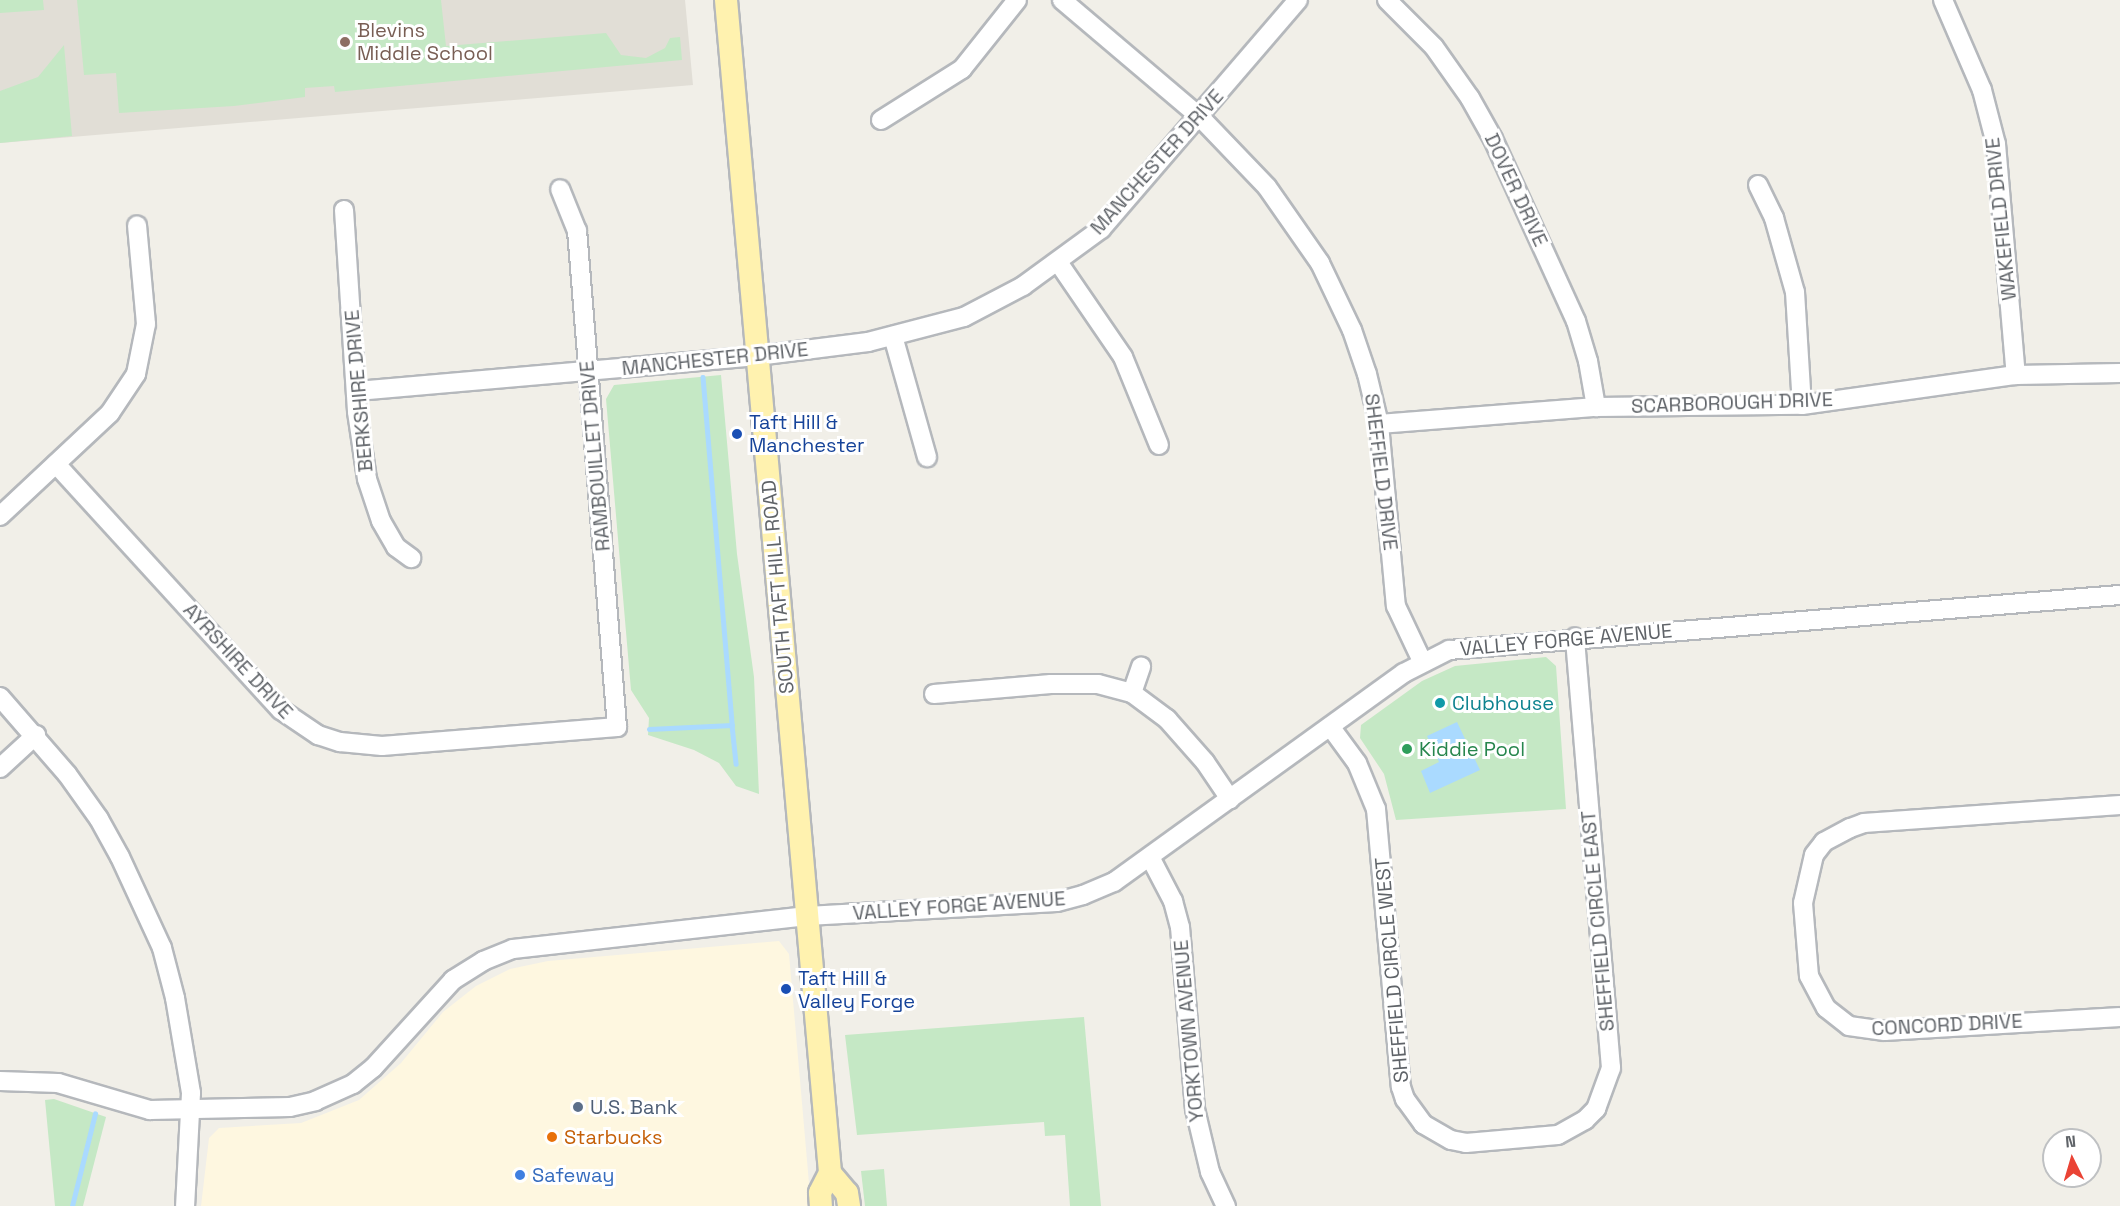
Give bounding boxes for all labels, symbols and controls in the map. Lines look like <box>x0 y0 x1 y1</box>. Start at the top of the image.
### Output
place label: Blevins Middle School <box>357 19 493 66</box>
marker: Blevins Middle School <box>338 35 352 49</box>
street label: MANCHESTER DRIVE <box>1085 84 1229 240</box>
street label: DOVER DRIVE <box>1479 130 1553 250</box>
street label: WAKEFIELD DRIVE <box>1981 136 2021 302</box>
street label: BERKSHIRE DRIVE <box>340 309 378 473</box>
street label: MANCHESTER DRIVE <box>621 337 809 381</box>
street label: RAMBOUILLET DRIVE <box>575 359 615 553</box>
street label: SCARBOROUGH DRIVE <box>1631 387 1833 419</box>
street label: SHEFFIELD DRIVE <box>1359 392 1403 552</box>
place label: Taft Hill & Manchester <box>749 410 865 457</box>
marker: Taft Hill & Manchester <box>730 427 744 441</box>
street label: SOUTH TAFT HILL ROAD <box>757 478 799 696</box>
street label: AYRSHIRE DRIVE <box>178 598 298 724</box>
street label: VALLEY FORGE AVENUE <box>1459 619 1673 661</box>
place label: Clubhouse <box>1452 691 1554 715</box>
marker: Clubhouse <box>1433 696 1447 710</box>
place label: Kiddie Pool <box>1419 737 1525 761</box>
marker: Kiddie Pool <box>1400 742 1414 756</box>
street label: SHEFFIELD CIRCLE EAST <box>1576 810 1620 1032</box>
street label: SHEFFIELD CIRCLE WEST <box>1370 856 1414 1084</box>
street label: VALLEY FORGE AVENUE <box>852 887 1066 925</box>
street label: YORKTOWN AVENUE <box>1169 939 1209 1123</box>
place label: Taft Hill & Valley Forge <box>798 966 915 1013</box>
marker: Taft Hill & Valley Forge <box>779 982 793 996</box>
street label: CONCORD DRIVE <box>1871 1009 2023 1041</box>
place label: U.S. Bank <box>590 1095 678 1119</box>
marker: U.S. Bank <box>571 1100 585 1114</box>
place label: Starbucks <box>564 1125 663 1149</box>
north arrow <box>2042 1128 2102 1188</box>
marker: Starbucks <box>545 1130 559 1144</box>
text: N <box>2064 1131 2077 1152</box>
place label: Safeway <box>532 1163 614 1187</box>
marker: Safeway <box>513 1168 527 1182</box>

